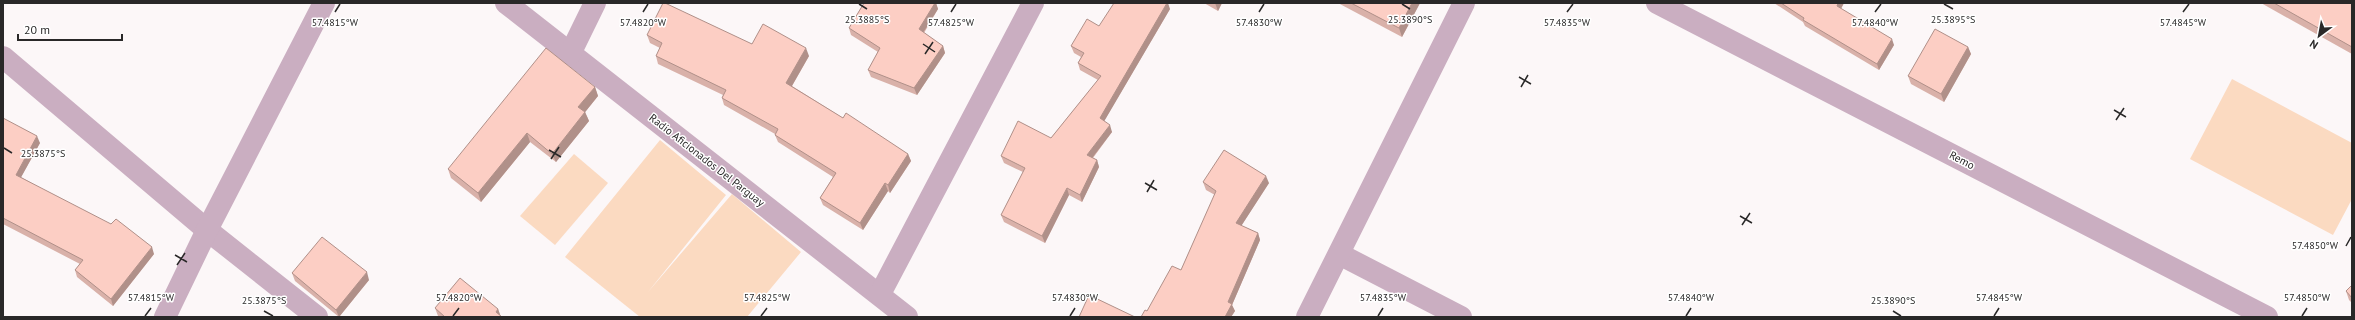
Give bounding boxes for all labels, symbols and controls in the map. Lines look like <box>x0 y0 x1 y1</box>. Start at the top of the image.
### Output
text: 25.3885°S <box>845 13 889 26</box>
text: 25.3890°S <box>1388 13 1432 26</box>
text: 25.3895°S <box>1931 13 1975 26</box>
scale bar <box>18 16 122 42</box>
text: 57.4815°W <box>312 16 359 29</box>
text: 57.4820°W <box>620 16 667 29</box>
text: 57.4825°W <box>928 16 975 29</box>
text: 57.4830°W <box>1236 16 1283 29</box>
text: 57.4835°W <box>1544 16 1591 29</box>
text: 57.4840°W <box>1852 16 1899 29</box>
text: 57.4845°W <box>2160 16 2207 29</box>
north arrow <box>2299 16 2339 56</box>
text: 20 m <box>24 22 50 37</box>
text: N <box>2307 37 2320 52</box>
street label: Radio Aficionados Del Parguay <box>647 111 768 210</box>
text: 25.3875°S <box>21 147 65 160</box>
street label: Remo <box>1947 148 1977 172</box>
text: 57.4850°W <box>2292 239 2339 252</box>
text: 57.4815°W <box>128 291 175 304</box>
text: 57.4820°W <box>436 291 483 304</box>
text: 57.4825°W <box>744 291 791 304</box>
text: 57.4830°W <box>1052 291 1099 304</box>
text: 57.4835°W <box>1360 291 1407 304</box>
text: 57.4840°W <box>1668 291 1715 304</box>
text: 57.4845°W <box>1976 291 2023 304</box>
text: 57.4850°W <box>2284 291 2331 304</box>
text: 25.3875°S <box>242 294 286 307</box>
text: 25.3890°S <box>1871 294 1915 307</box>

